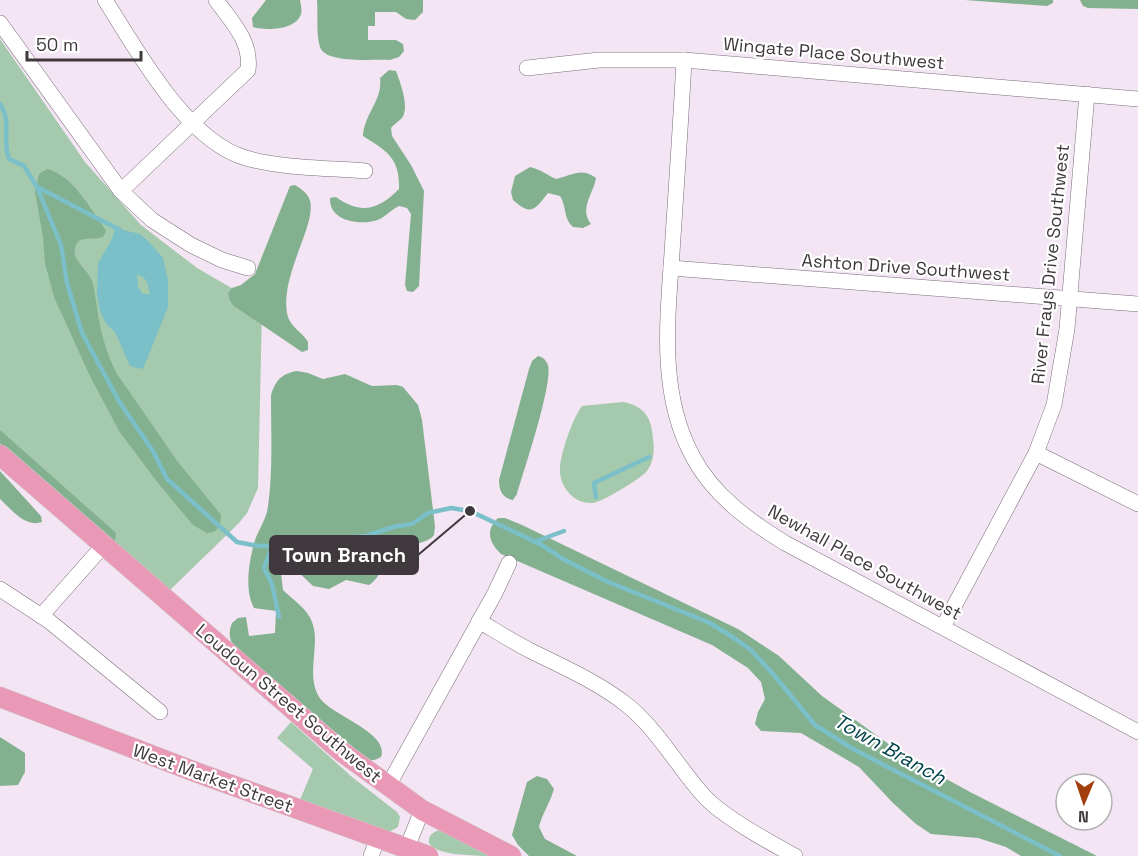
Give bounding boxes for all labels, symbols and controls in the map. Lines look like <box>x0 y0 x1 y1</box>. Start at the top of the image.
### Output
scale bar <box>27 24 141 62</box>
street label: Wingate Place Southwest <box>722 32 946 74</box>
text: 50 m <box>36 33 78 56</box>
street label: River Frays Drive Southwest <box>1026 143 1074 385</box>
street label: Ashton Drive Southwest <box>801 248 1011 286</box>
street label: Newhall Place Southwest <box>764 499 966 625</box>
callout: Town Branch <box>270 536 418 574</box>
text: Town Branch <box>282 542 406 568</box>
street label: Loudoun Street Southwest <box>191 618 387 788</box>
water label: Town Branch <box>830 708 951 791</box>
street label: West Market Street <box>130 738 296 818</box>
north arrow <box>1054 772 1114 832</box>
text: N <box>1078 806 1089 827</box>

